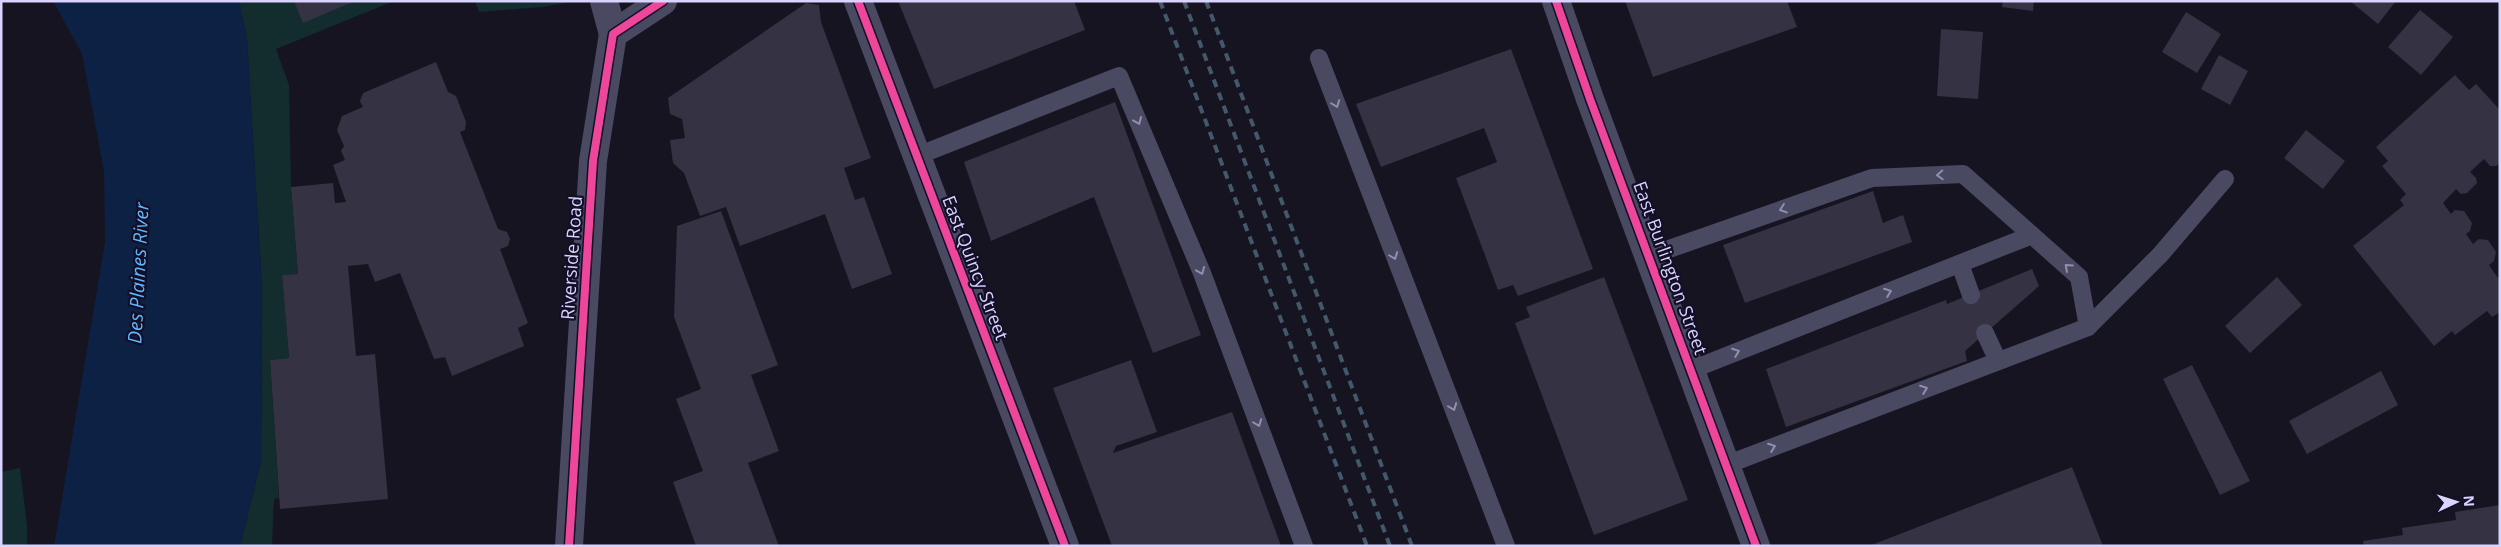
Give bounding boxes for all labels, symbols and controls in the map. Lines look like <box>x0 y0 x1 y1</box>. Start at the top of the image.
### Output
one-way arrow <box>1330 99 1340 108</box>
one-way arrow <box>1131 116 1142 125</box>
one-way arrow <box>1936 170 1944 181</box>
street label: East Burlington Street <box>1628 178 1713 358</box>
street label: East Quincy Street <box>937 192 1015 343</box>
street label: Riverside Road <box>555 195 587 321</box>
water label: Des Plaines River <box>121 200 155 344</box>
one-way arrow <box>1779 203 1788 213</box>
one-way arrow <box>1389 251 1399 259</box>
one-way arrow <box>2064 264 2073 273</box>
one-way arrow <box>1195 266 1206 275</box>
one-way arrow <box>1883 288 1891 298</box>
one-way arrow <box>1731 348 1740 358</box>
one-way arrow <box>1919 385 1928 396</box>
one-way arrow <box>1447 402 1457 411</box>
one-way arrow <box>1252 418 1262 427</box>
one-way arrow <box>1767 443 1776 453</box>
north arrow <box>2431 477 2481 527</box>
text: N <box>2460 495 2479 507</box>

